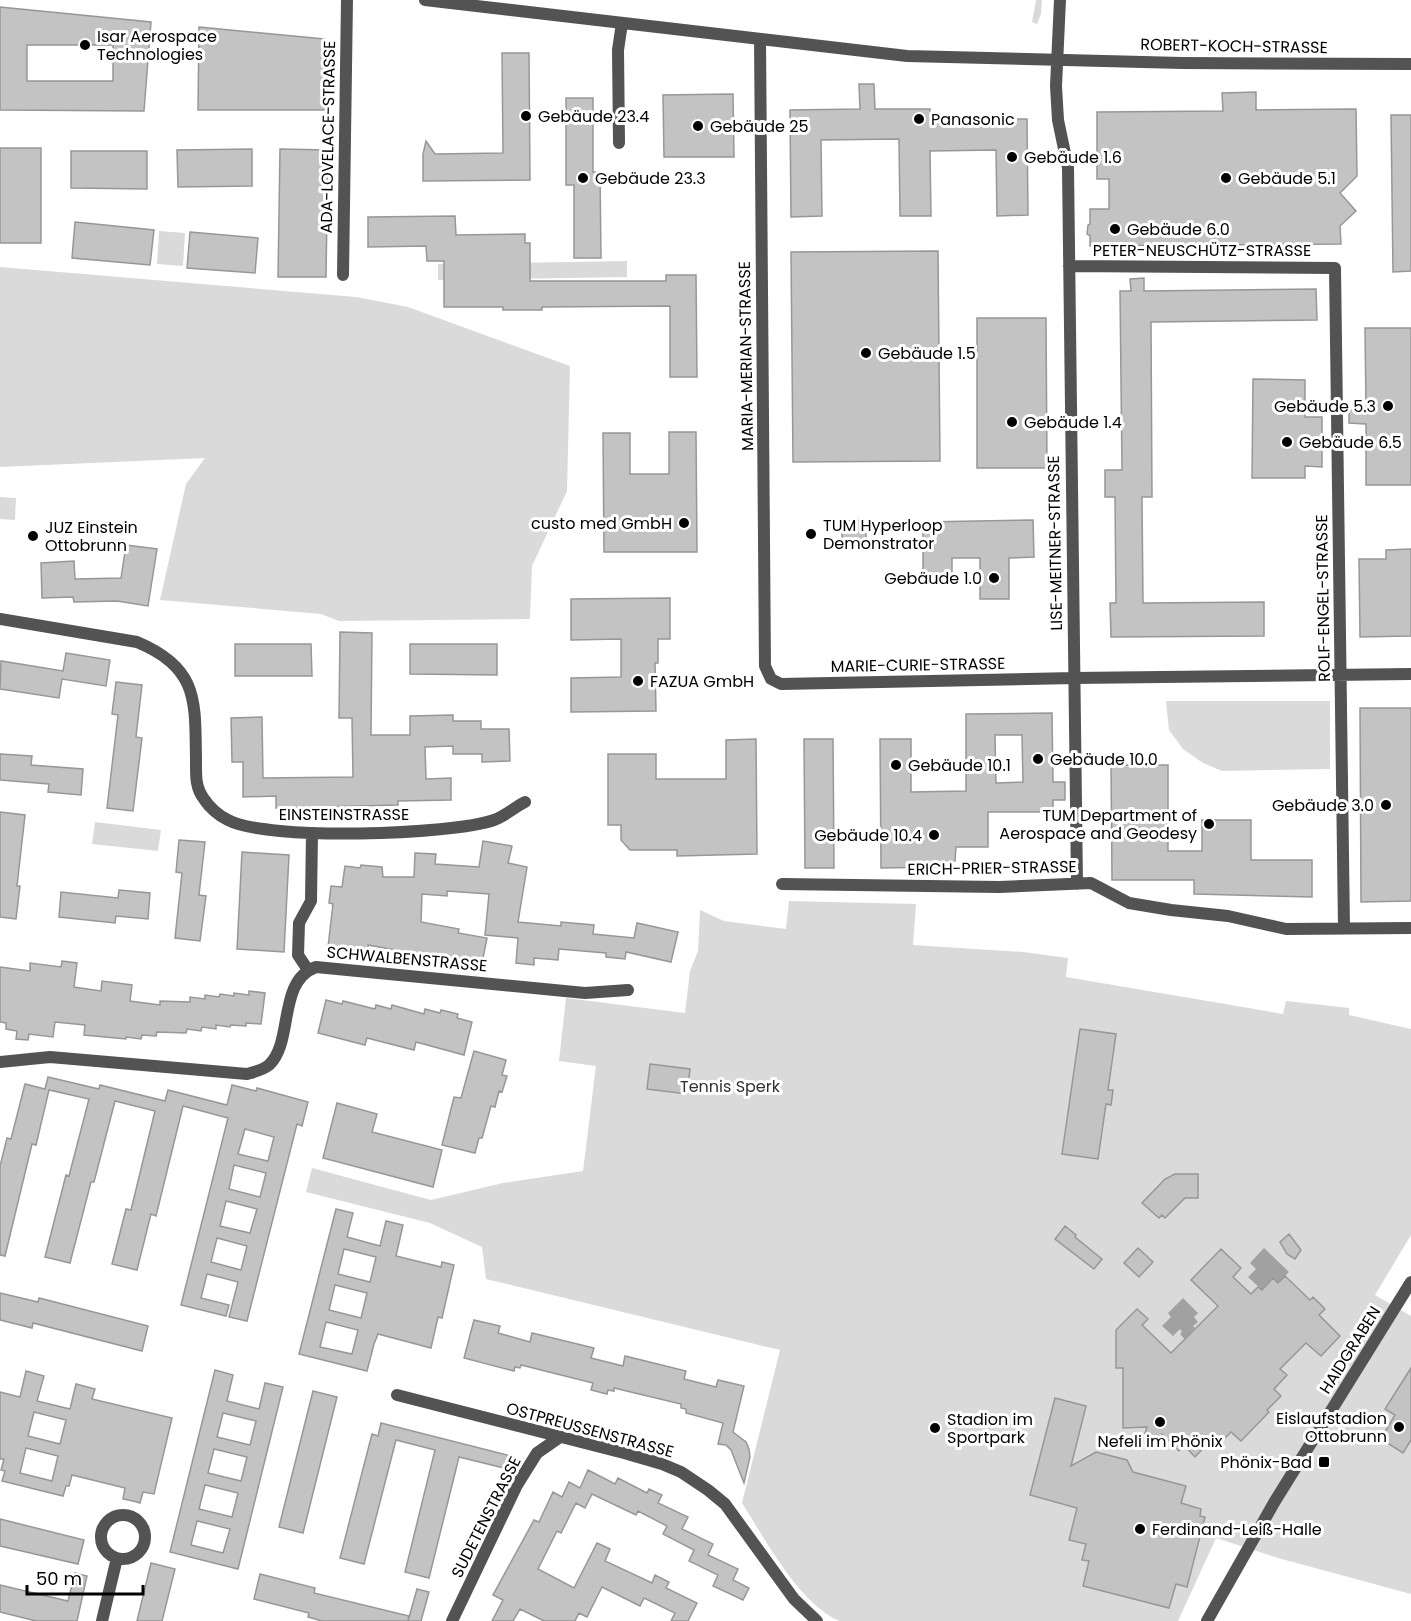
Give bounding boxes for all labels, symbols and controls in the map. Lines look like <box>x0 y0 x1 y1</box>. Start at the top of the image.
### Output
place label: Isar Aerospace Technologies <box>97 25 217 66</box>
street label: ROBERT-KOCH-STRASSE <box>1140 33 1328 59</box>
marker: Isar Aerospace Technologies <box>78 38 92 52</box>
street label: ADA-LOVELACE-STRASSE <box>315 40 341 234</box>
place label: Gebäude 23.4 <box>538 105 649 128</box>
place label: Panasonic <box>931 108 1015 131</box>
marker: Gebäude 23.4 <box>519 109 533 123</box>
marker: Panasonic <box>912 112 926 126</box>
place label: Gebäude 25 <box>710 115 809 138</box>
marker: Gebäude 25 <box>691 119 705 133</box>
place label: Gebäude 1.6 <box>1024 146 1122 169</box>
marker: Gebäude 1.6 <box>1005 150 1019 164</box>
place label: Gebäude 23.3 <box>595 167 706 190</box>
place label: Gebäude 5.1 <box>1238 167 1336 190</box>
marker: Gebäude 23.3 <box>576 171 590 185</box>
marker: Gebäude 5.1 <box>1219 171 1233 185</box>
place label: Gebäude 6.0 <box>1127 218 1230 241</box>
marker: Gebäude 6.0 <box>1108 222 1122 236</box>
street label: PETER-NEUSCHÜTZ-STRASSE <box>1093 239 1311 262</box>
street label: MARIA-MERIAN-STRASSE <box>733 261 759 451</box>
place label: Gebäude 1.5 <box>878 342 976 365</box>
marker: Gebäude 1.5 <box>859 346 873 360</box>
place label: Gebäude 5.3 <box>1274 395 1376 418</box>
marker: Gebäude 5.3 <box>1381 399 1395 413</box>
place label: Gebäude 1.4 <box>1024 411 1122 434</box>
marker: Gebäude 1.4 <box>1005 415 1019 429</box>
place label: Gebäude 6.5 <box>1299 431 1402 454</box>
marker: Gebäude 6.5 <box>1280 435 1294 449</box>
street label: LISE-MEITNER-STRASSE <box>1042 455 1068 631</box>
place label: custo med GmbH <box>531 512 672 535</box>
place label: TUM Hyperloop Demonstrator <box>823 514 943 555</box>
street label: ROLF-ENGEL-STRASSE <box>1310 514 1336 682</box>
place label: JUZ Einstein Ottobrunn <box>45 516 138 557</box>
marker: custo med GmbH <box>677 516 691 530</box>
marker: TUM Hyperloop Demonstrator <box>804 527 818 541</box>
marker: JUZ Einstein Ottobrunn <box>26 529 40 543</box>
place label: Gebäude 1.0 <box>884 567 982 590</box>
marker: Gebäude 1.0 <box>987 571 1001 585</box>
street label: MARIE-CURIE-STRASSE <box>830 652 1006 678</box>
place label: FAZUA GmbH <box>650 670 754 693</box>
marker: FAZUA GmbH <box>631 674 645 688</box>
place label: Gebäude 10.0 <box>1050 748 1158 771</box>
marker: Gebäude 10.0 <box>1031 752 1045 766</box>
place label: Gebäude 10.1 <box>908 754 1011 777</box>
marker: Gebäude 10.1 <box>889 758 903 772</box>
place label: Gebäude 3.0 <box>1272 794 1374 817</box>
marker: Gebäude 3.0 <box>1379 798 1393 812</box>
street label: EINSTEINSTRASSE <box>279 803 409 826</box>
place label: TUM Department of Aerospace and Geodesy <box>999 804 1197 845</box>
marker: TUM Department of Aerospace and Geodesy <box>1202 817 1216 831</box>
place label: Gebäude 10.4 <box>814 824 922 847</box>
marker: Gebäude 10.4 <box>927 828 941 842</box>
street label: ERICH-PRIER-STRASSE <box>907 855 1077 881</box>
street label: SCHWALBENSTRASSE <box>326 941 488 977</box>
park label: Tennis Sperk <box>680 1075 781 1098</box>
street label: HAIDGRABEN <box>1314 1302 1386 1398</box>
street label: OSTPREUSSENSTRASSE <box>504 1397 676 1463</box>
place label: Eislaufstadion Ottobrunn <box>1276 1407 1387 1448</box>
place label: Stadion im Sportpark <box>947 1408 1033 1449</box>
marker: Nefeli im Phönix <box>1153 1415 1167 1429</box>
marker: Eislaufstadion Ottobrunn <box>1392 1420 1406 1434</box>
marker: Stadion im Sportpark <box>928 1421 942 1435</box>
place label: Nefeli im Phönix <box>1098 1430 1223 1453</box>
place label: Phönix-Bad <box>1220 1451 1312 1474</box>
street label: SUDETENSTRASSE <box>445 1452 527 1582</box>
marker: Phönix-Bad <box>1317 1455 1331 1469</box>
place label: Ferdinand-Leiß-Halle <box>1152 1518 1322 1541</box>
marker: Ferdinand-Leiß-Halle <box>1133 1522 1147 1536</box>
scale bar <box>27 1558 142 1596</box>
text: 50 m <box>36 1566 82 1591</box>

